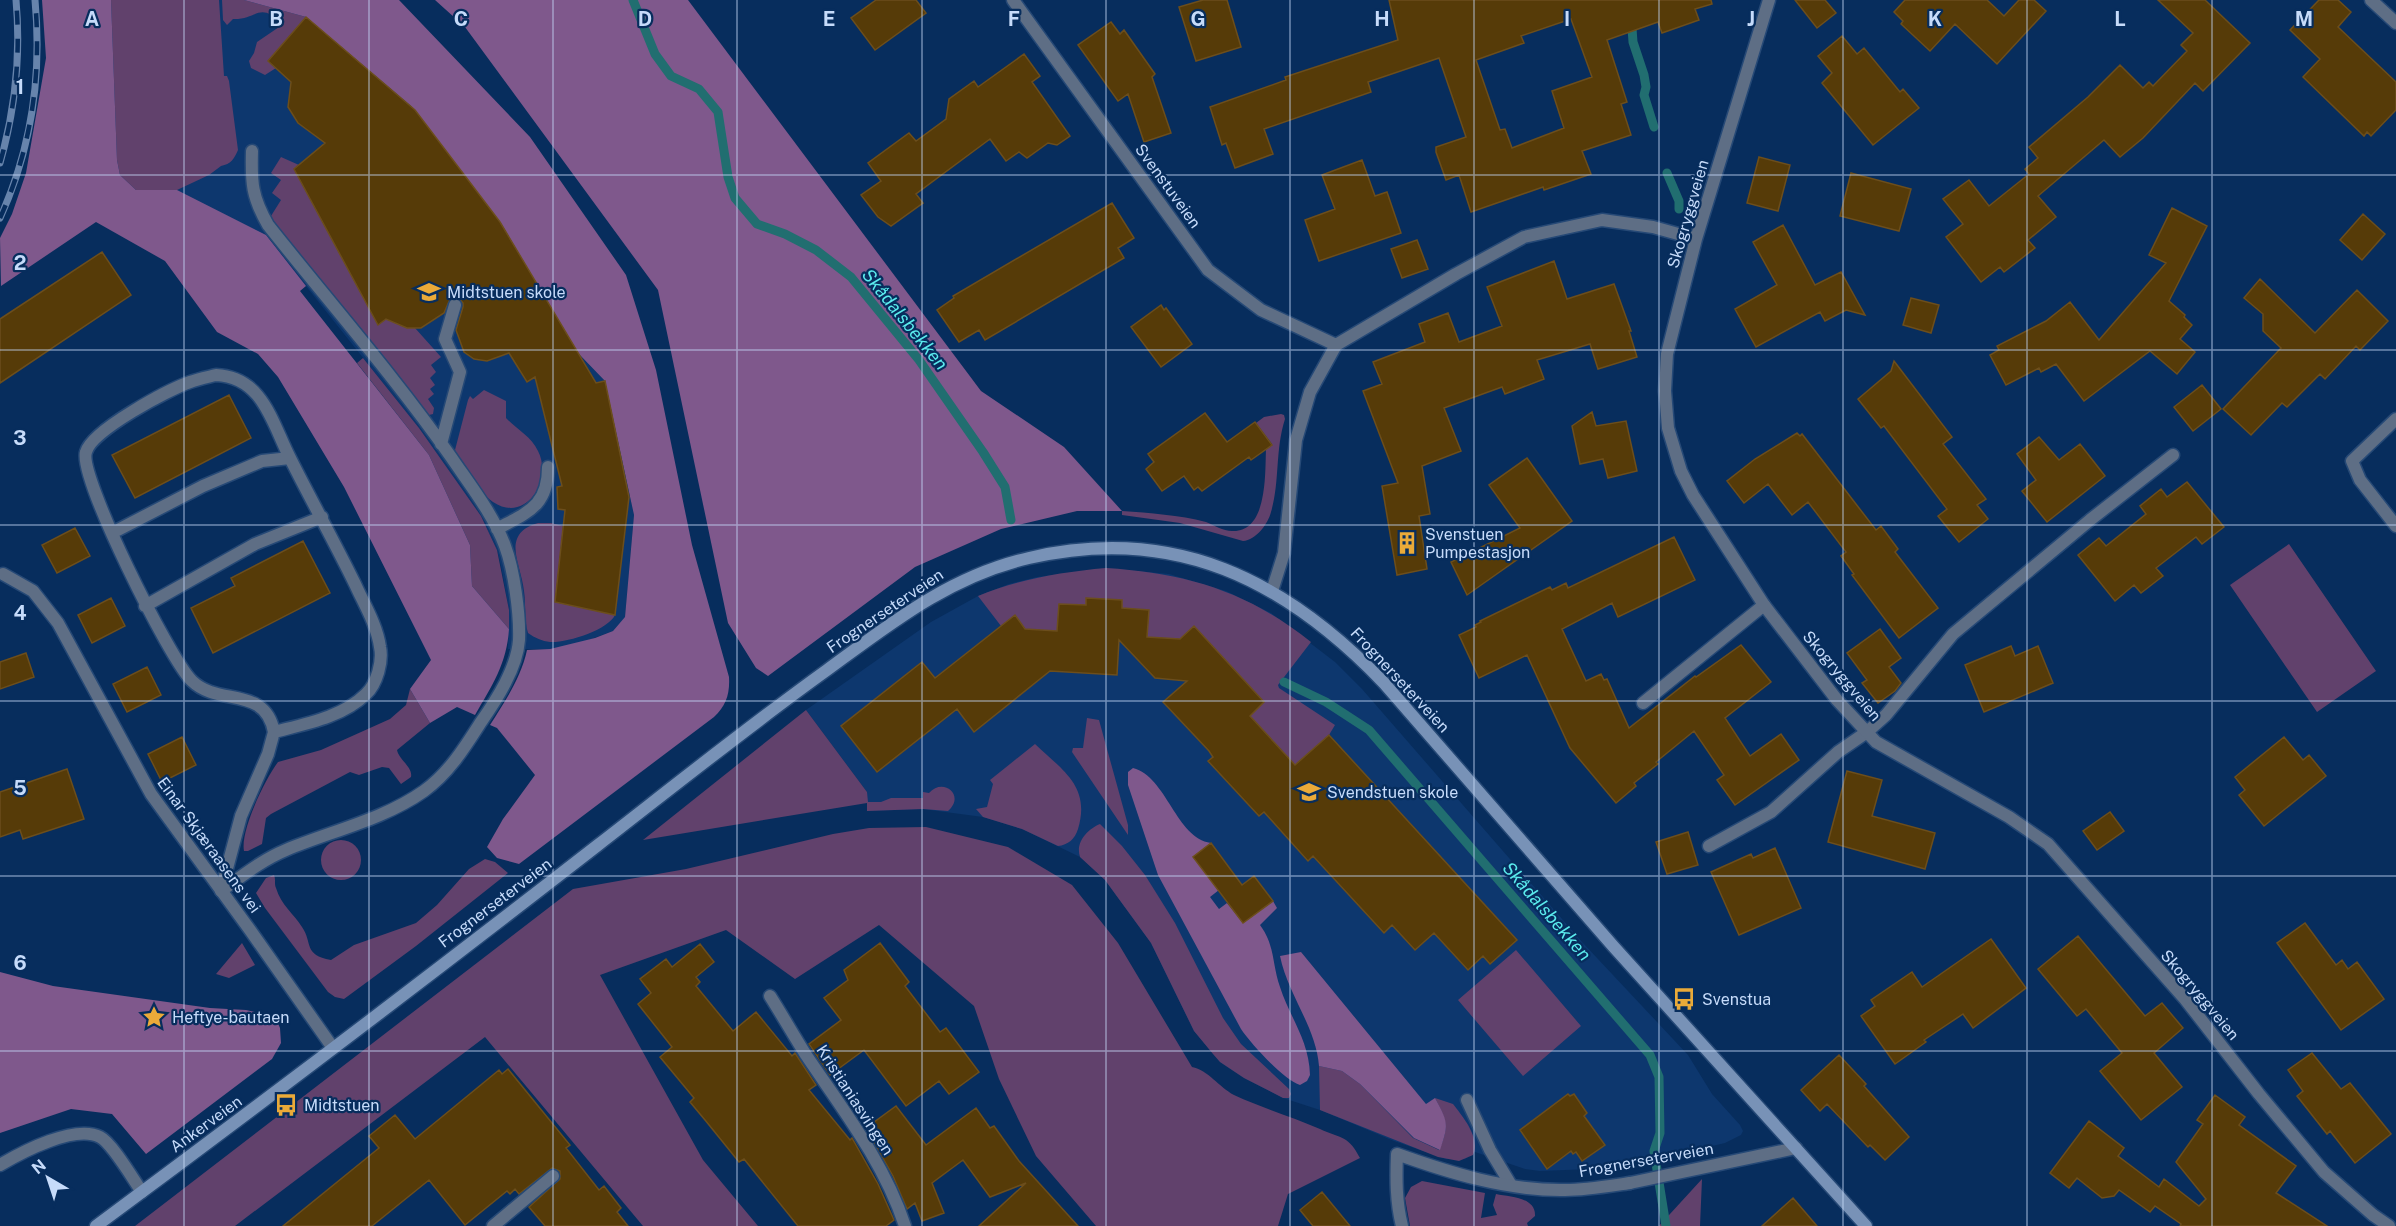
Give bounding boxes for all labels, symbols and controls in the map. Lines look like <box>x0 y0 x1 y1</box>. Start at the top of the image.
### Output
text: A <box>85 7 99 31</box>
text: B <box>269 7 283 31</box>
text: C <box>454 7 468 31</box>
text: D <box>638 7 652 31</box>
text: E <box>823 7 835 31</box>
text: F <box>1008 7 1020 31</box>
text: G <box>1190 7 1206 31</box>
text: H <box>1374 7 1390 31</box>
text: I <box>1564 7 1570 31</box>
text: J <box>1747 7 1755 31</box>
text: K <box>1928 7 1942 31</box>
text: L <box>2114 7 2126 31</box>
text: M <box>2295 7 2313 31</box>
text: 1 <box>16 75 24 99</box>
street label: Svenstuveien <box>1131 140 1205 232</box>
street label: Skogryggveien <box>1663 158 1713 270</box>
text: 2 <box>14 251 26 275</box>
water label: Skådalsbekken <box>858 264 952 374</box>
school or university icon: Midtstuen skole <box>416 279 442 305</box>
place label: Midtstuen skole <box>447 283 566 302</box>
text: 3 <box>13 426 27 450</box>
place label: Svenstuen Pumpestasjon <box>1425 525 1530 562</box>
building icon: Svenstuen Pumpestasjon <box>1394 530 1420 556</box>
street label: Frognerseterveien <box>823 565 947 657</box>
text: 4 <box>13 601 27 625</box>
street label: Frognerseterveien <box>1346 624 1454 736</box>
street label: Skogryggveien <box>1799 627 1885 725</box>
street label: Einar Skjæraasens vei <box>153 773 265 917</box>
text: 5 <box>13 776 27 800</box>
school or university icon: Svendstuen skole <box>1296 779 1322 805</box>
place label: Svendstuen skole <box>1327 783 1458 802</box>
street label: Frognerseterveien <box>435 854 555 952</box>
water label: Skådalsbekken <box>1498 857 1596 965</box>
street label: Skogryggveien <box>2157 946 2243 1044</box>
text: 6 <box>13 951 27 975</box>
bus stop icon: Svenstua <box>1671 986 1697 1012</box>
place label: Svenstua <box>1702 990 1771 1009</box>
place icon: Heftye-bautaen <box>141 1004 167 1030</box>
place label: Heftye-bautaen <box>172 1008 290 1027</box>
street label: Kristianiasvingen <box>812 1041 898 1159</box>
street label: Ankerveien <box>166 1092 246 1156</box>
bus stop icon: Midtstuen <box>273 1092 299 1118</box>
place label: Midtstuen <box>304 1096 380 1115</box>
street label: Frognerseterveien <box>1577 1139 1715 1181</box>
north arrow <box>18 1148 78 1208</box>
text: N <box>28 1155 50 1178</box>

